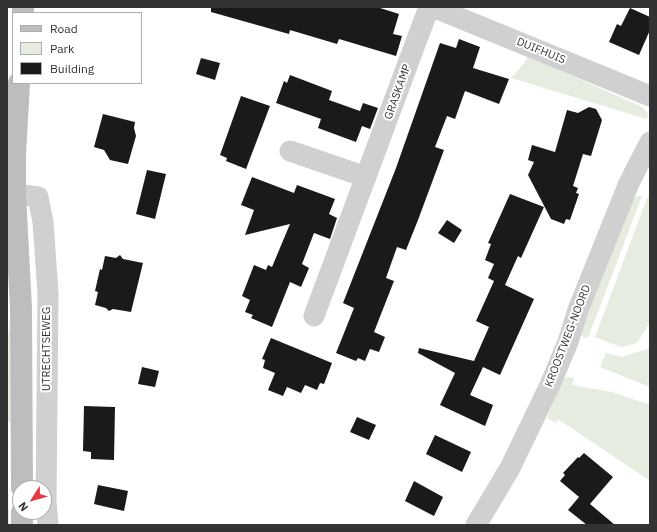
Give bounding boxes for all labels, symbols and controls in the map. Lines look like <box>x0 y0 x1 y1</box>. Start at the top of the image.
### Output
legend <box>12 12 142 84</box>
text: Road <box>50 21 78 36</box>
street label: DUIFHUIS <box>515 35 567 67</box>
text: Park <box>50 41 74 56</box>
text: Building <box>50 61 94 76</box>
street label: GRASKAMP <box>382 63 414 121</box>
street label: KROOSTWEG-NOORD <box>542 283 594 389</box>
street label: UTRECHTSEWEG <box>40 307 54 391</box>
north arrow <box>12 480 52 520</box>
text: N <box>15 499 31 514</box>

